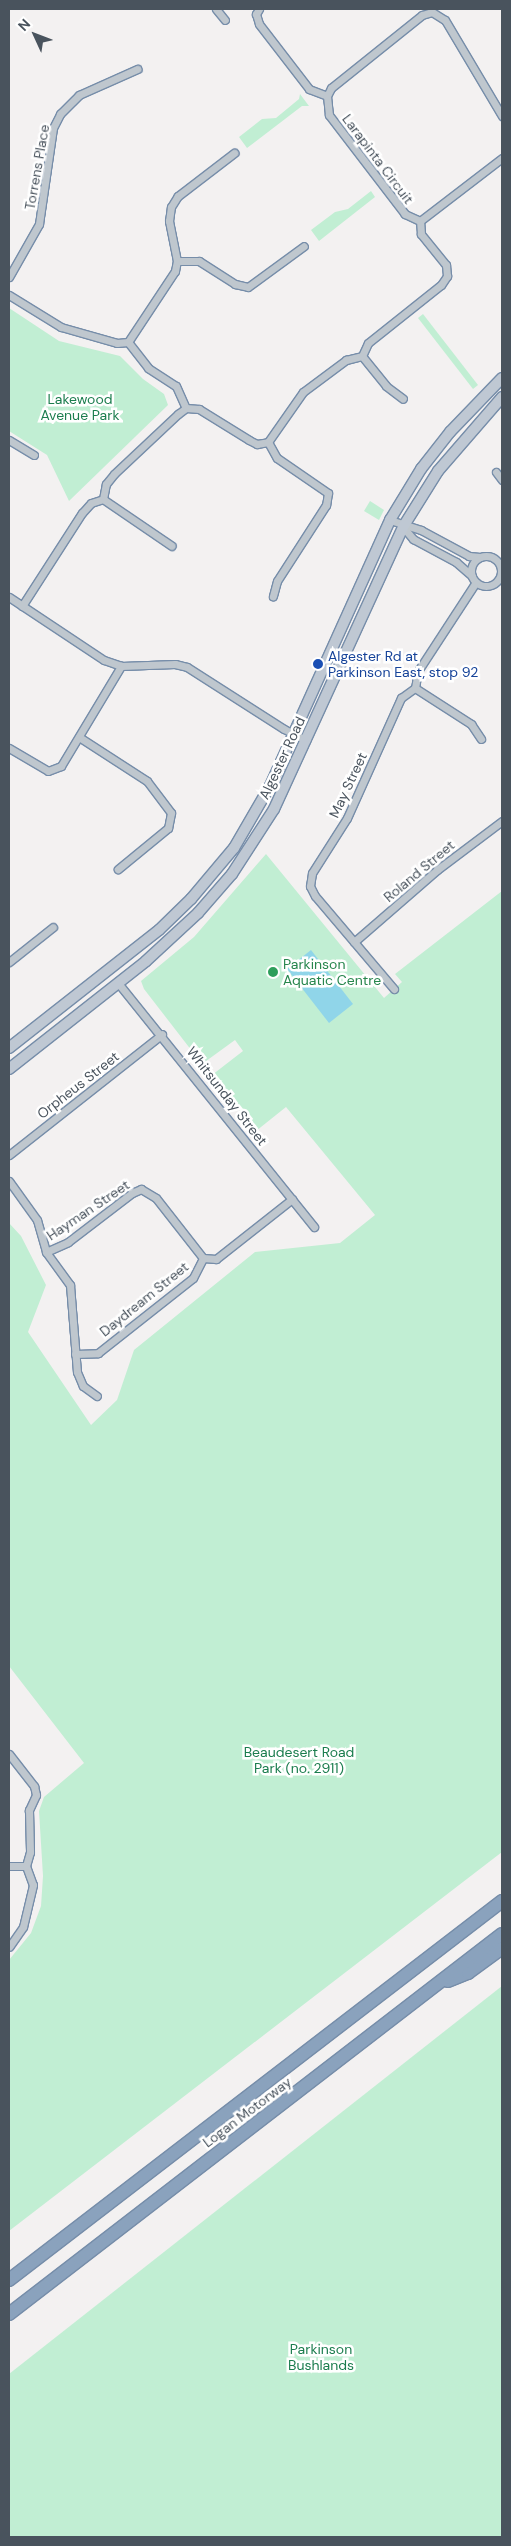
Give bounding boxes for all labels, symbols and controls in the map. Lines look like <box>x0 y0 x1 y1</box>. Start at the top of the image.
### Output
north arrow <box>10 10 60 60</box>
text: N <box>14 15 34 35</box>
street label: Larapinta Circuit <box>339 111 417 207</box>
street label: Torrens Place <box>21 123 53 211</box>
park label: Lakewood Avenue Park <box>41 391 119 424</box>
place label: Algester Rd at Parkinson East, stop 92 <box>328 648 478 680</box>
marker: Algester Rd at Parkinson East, stop 92 <box>312 658 324 670</box>
street label: Algester Road <box>256 714 308 802</box>
street label: May Street <box>326 750 370 820</box>
street label: Roland Street <box>380 837 458 905</box>
place label: Parkinson Aquatic Centre <box>283 956 381 989</box>
marker: Parkinson Aquatic Centre <box>267 966 279 978</box>
street label: Whitsunday Street <box>183 1043 271 1149</box>
street label: Orpheus Street <box>34 1048 122 1122</box>
street label: Hayman Street <box>43 1176 133 1244</box>
street label: Daydream Street <box>96 1258 192 1340</box>
park label: Beaudesert Road Park (no. 2911) <box>244 1744 354 1776</box>
street label: Logan Motorway <box>199 2073 295 2151</box>
park label: Parkinson Bushlands <box>288 2341 354 2374</box>

